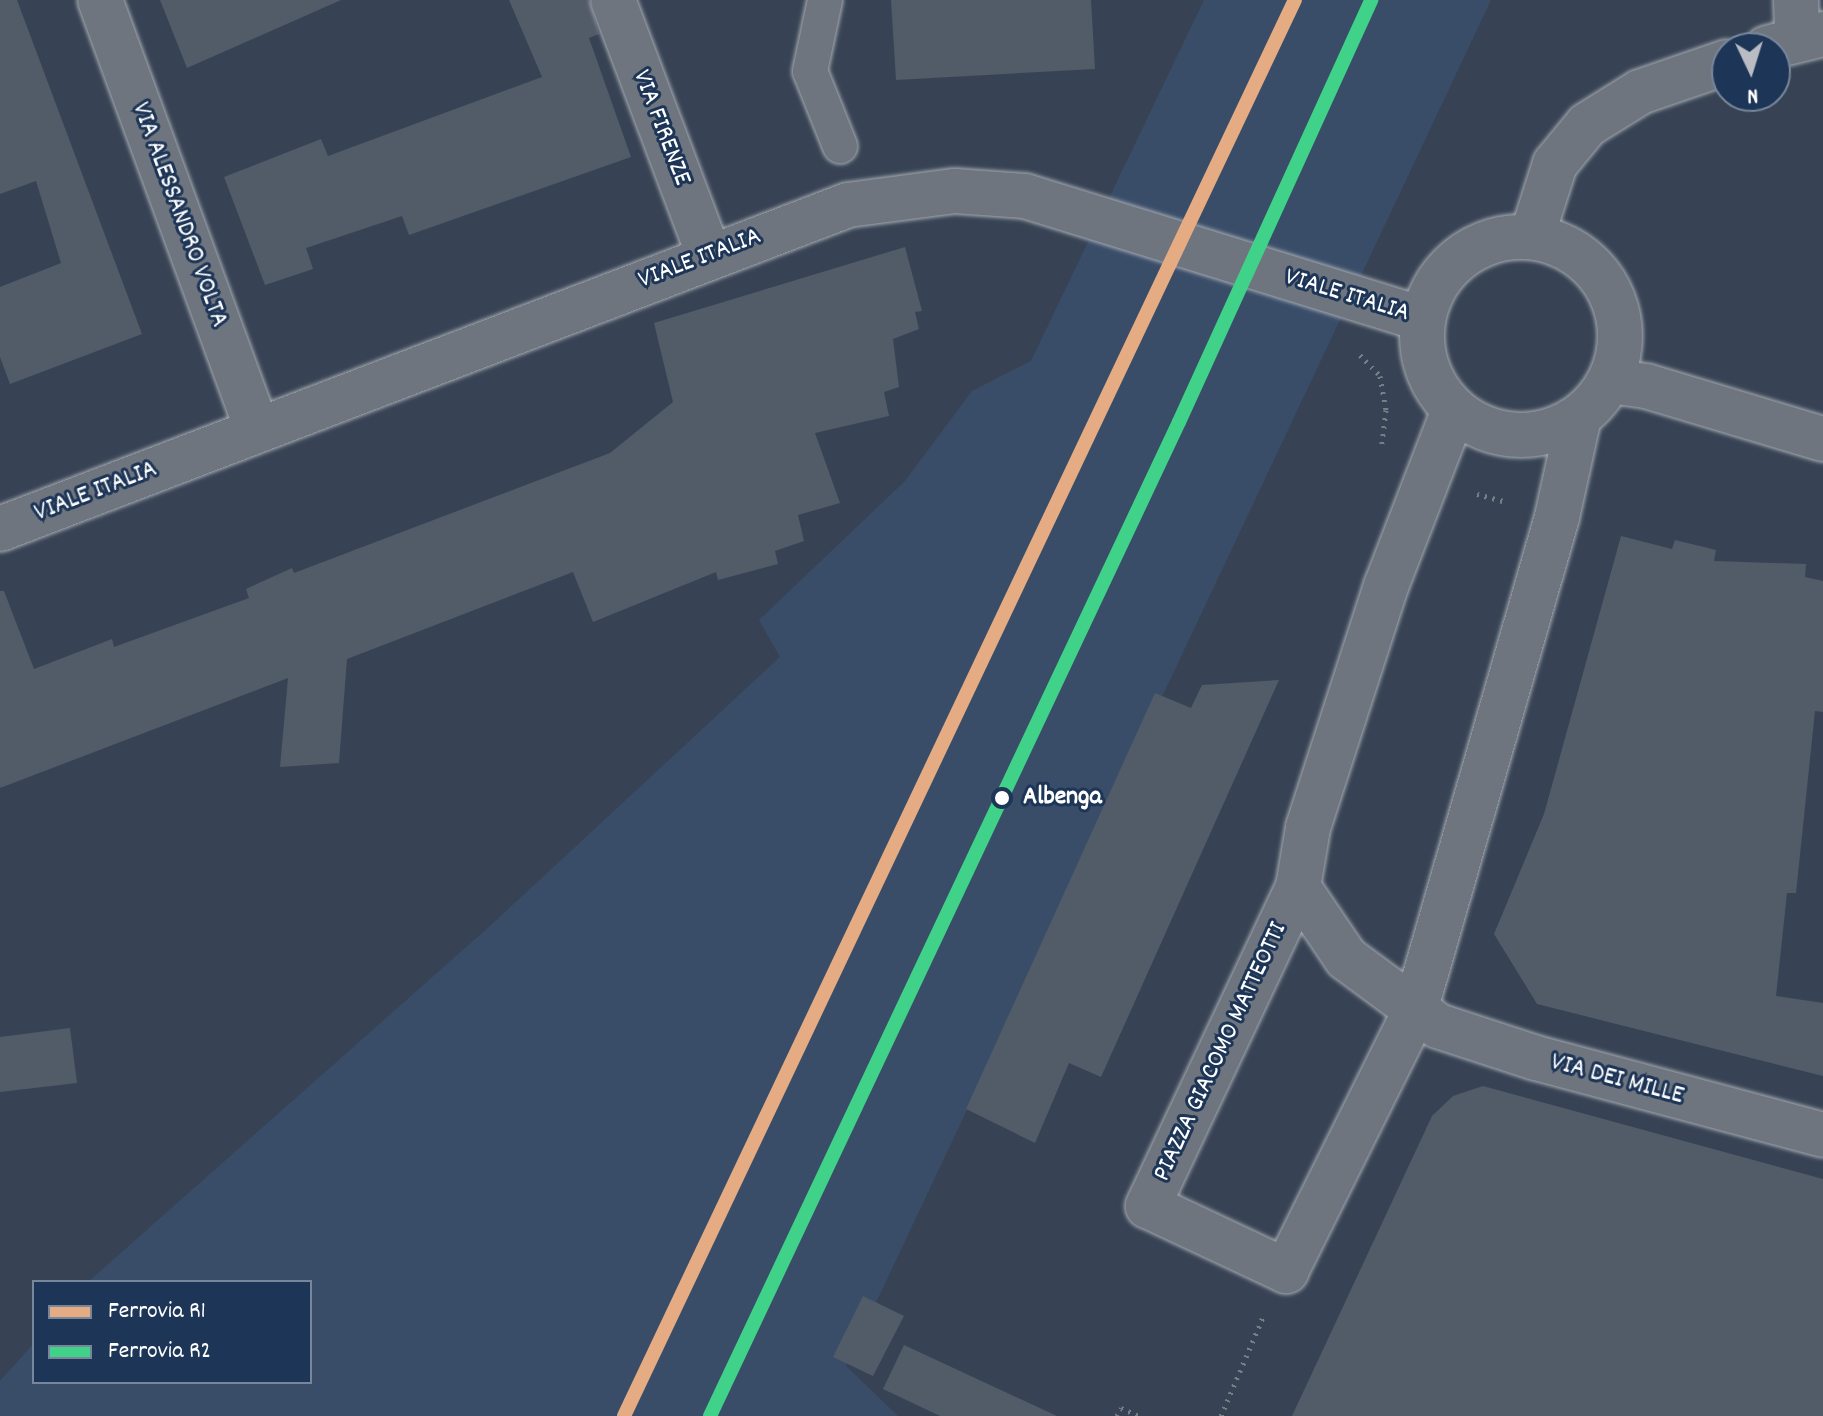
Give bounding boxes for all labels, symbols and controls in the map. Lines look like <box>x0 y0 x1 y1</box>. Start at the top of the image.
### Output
north arrow <box>1711 32 1791 112</box>
street label: VIA FIRENZE <box>625 66 697 190</box>
text: N <box>1746 79 1759 110</box>
street label: VIA ALESSANDRO VOLTA <box>124 98 234 332</box>
street label: VIALE ITALIA <box>634 221 766 297</box>
street label: VIALE ITALIA <box>1281 262 1413 330</box>
street label: VIALE ITALIA <box>30 454 162 530</box>
place label: Albenga <box>1023 782 1102 814</box>
marker: Albenga <box>988 784 1016 812</box>
street label: PIAZZA GIACOMO MATTEOTTI <box>1147 918 1295 1186</box>
street label: VIA DEI MILLE <box>1547 1047 1687 1113</box>
legend <box>32 1280 312 1384</box>
text: Ferrovia R1 <box>108 1295 206 1329</box>
text: Ferrovia R2 <box>108 1335 211 1369</box>

